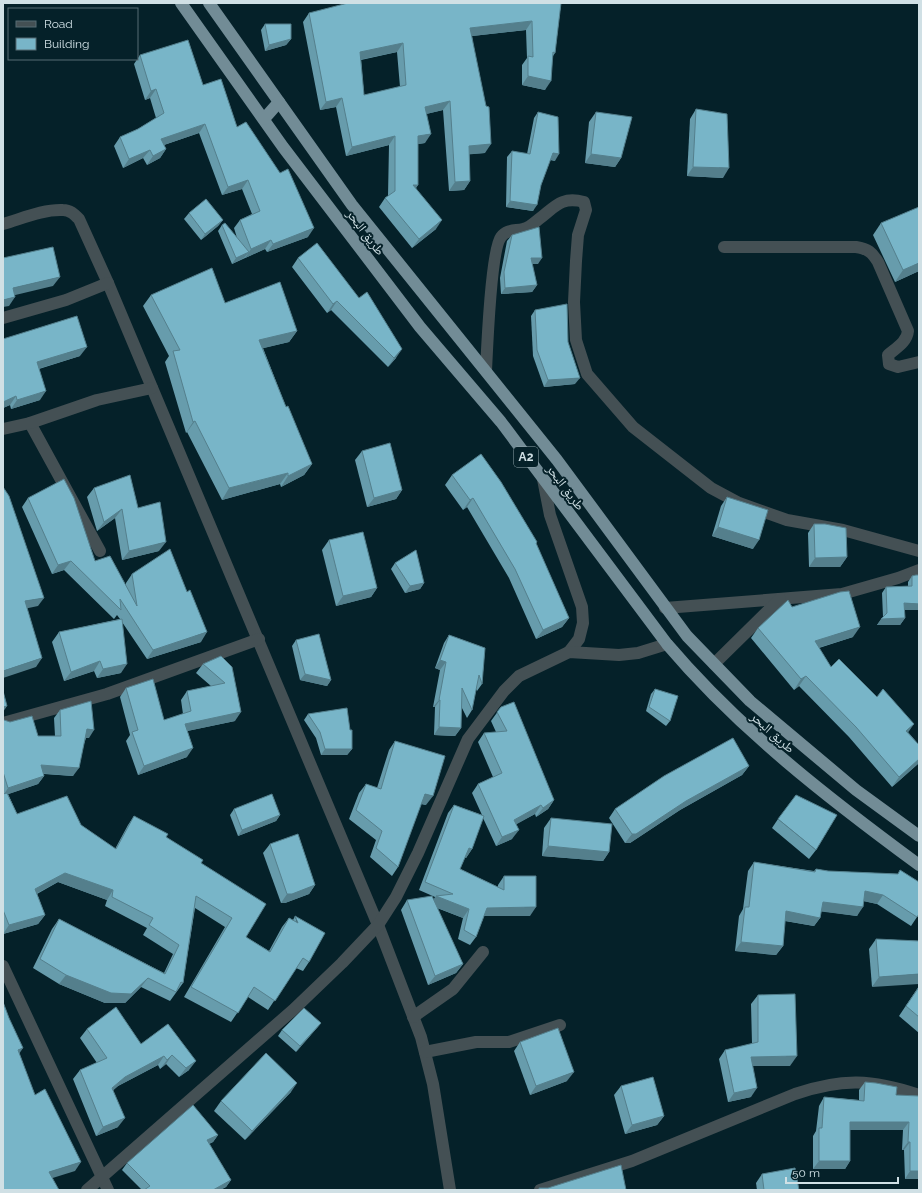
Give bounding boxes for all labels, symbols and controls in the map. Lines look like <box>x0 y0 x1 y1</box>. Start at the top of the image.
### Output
legend <box>8 8 138 60</box>
text: Road <box>44 17 73 31</box>
text: Building <box>44 37 90 51</box>
street label: طريق البحر <box>342 206 388 259</box>
road number: A2 <box>514 447 538 467</box>
street label: طريق البحر <box>542 461 588 514</box>
street label: طريق البحر <box>746 708 798 757</box>
scale bar <box>786 1159 898 1185</box>
text: 50 m <box>792 1166 820 1180</box>

